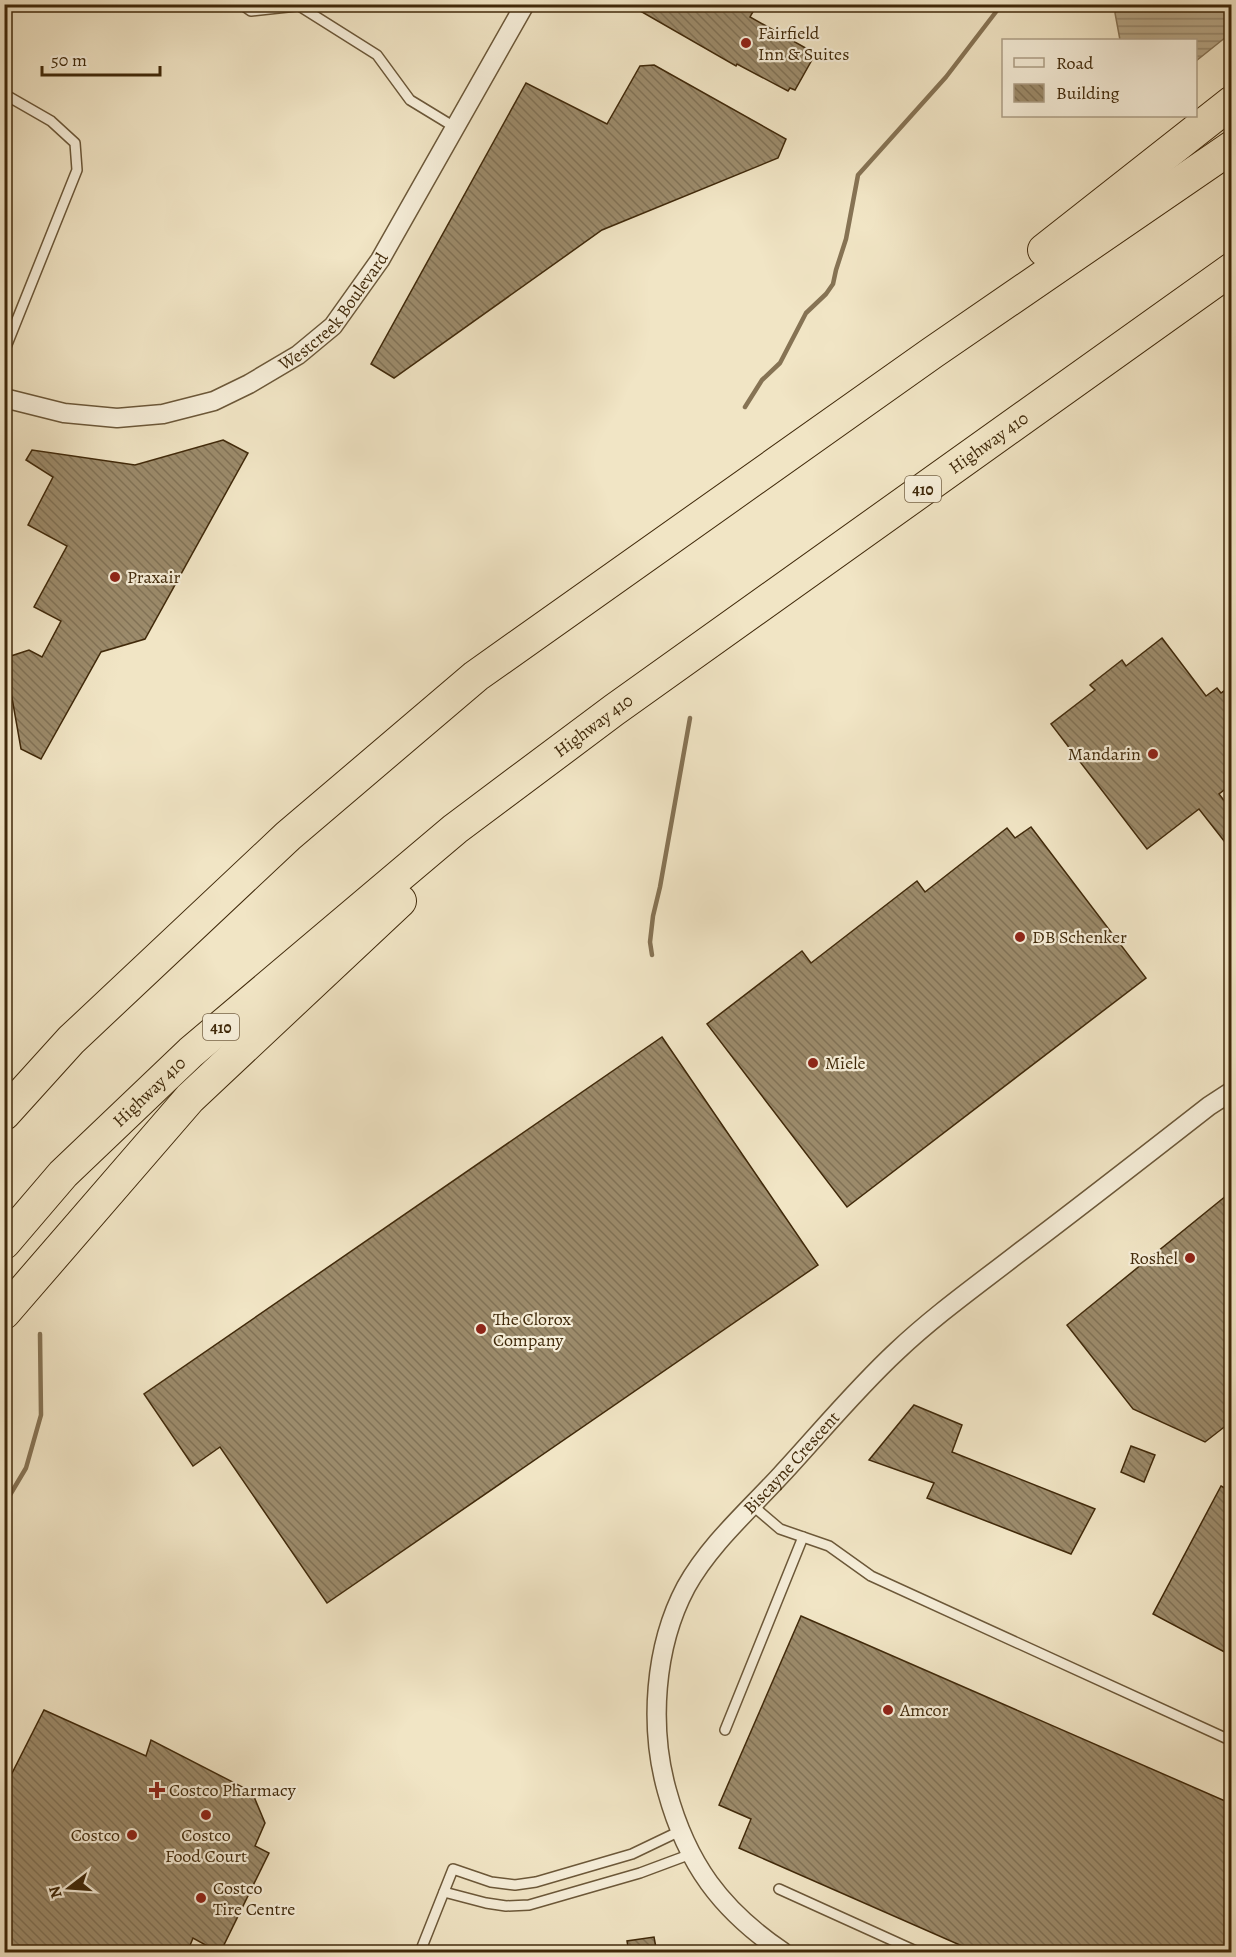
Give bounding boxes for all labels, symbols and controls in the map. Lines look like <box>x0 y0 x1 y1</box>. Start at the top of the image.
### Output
place label: Fairfield Inn & Suites <box>758 21 849 66</box>
marker: Fairfield Inn & Suites <box>739 36 753 50</box>
scale bar <box>42 39 160 77</box>
legend <box>1002 39 1197 117</box>
text: 50 m <box>51 48 87 72</box>
text: Road <box>1056 51 1094 75</box>
text: Building <box>1056 81 1120 105</box>
street label: Westcreek Boulevard <box>273 248 394 376</box>
street label: Highway 410 <box>944 406 1033 479</box>
road number: 410 <box>905 476 941 502</box>
place label: Praxair <box>127 565 180 589</box>
marker: Praxair <box>108 570 122 584</box>
street label: Highway 410 <box>549 688 638 763</box>
place label: Mandarin <box>1068 742 1141 766</box>
marker: Mandarin <box>1146 747 1160 761</box>
place label: DB Schenker <box>1032 925 1127 949</box>
marker: DB Schenker <box>1013 930 1027 944</box>
road number: 410 <box>203 1014 239 1040</box>
street label: Highway 410 <box>107 1051 191 1132</box>
place label: Miele <box>825 1051 866 1075</box>
marker: Miele <box>806 1056 820 1070</box>
place label: Roshel <box>1129 1246 1179 1270</box>
marker: Roshel <box>1183 1251 1197 1265</box>
place label: The Clorox Company <box>493 1307 571 1352</box>
marker: The Clorox Company <box>474 1322 488 1336</box>
street label: Biscayne Crescent <box>738 1406 845 1520</box>
place label: Amcor <box>899 1698 948 1722</box>
marker: Amcor <box>881 1703 895 1717</box>
place label: Costco Pharmacy <box>169 1778 297 1802</box>
marker: Costco Pharmacy <box>150 1783 164 1797</box>
marker: Costco Food Court <box>199 1808 213 1822</box>
place label: Costco <box>71 1823 120 1847</box>
place label: Costco Food Court <box>165 1823 247 1868</box>
marker: Costco <box>125 1828 139 1842</box>
north arrow <box>39 1858 99 1918</box>
place label: Costco Tire Centre <box>213 1876 295 1921</box>
text: N <box>43 1883 68 1901</box>
marker: Costco Tire Centre <box>194 1891 208 1905</box>

